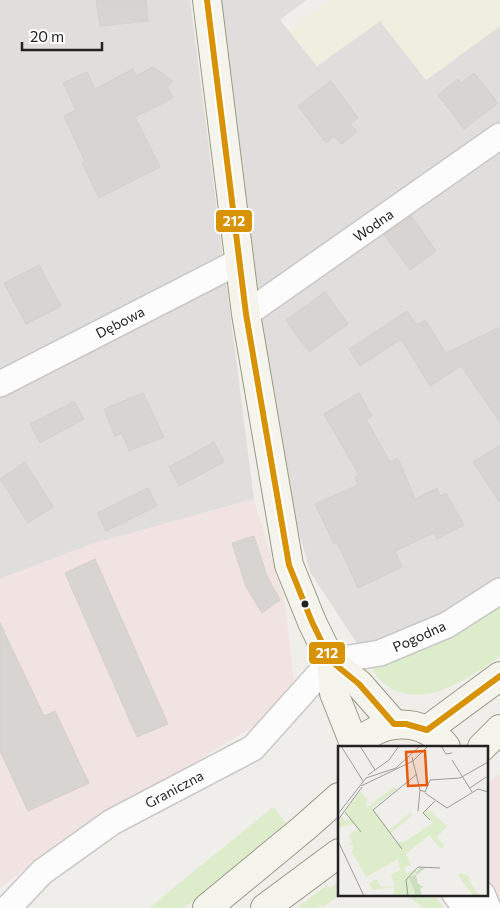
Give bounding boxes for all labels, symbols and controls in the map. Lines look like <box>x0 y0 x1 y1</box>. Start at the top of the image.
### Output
scale bar <box>22 20 102 52</box>
text: 20 m <box>30 27 64 45</box>
street label: Wodna <box>350 205 396 245</box>
line badge: 212 <box>215 209 253 233</box>
text: 212 <box>223 212 245 229</box>
street label: Dębowa <box>93 303 147 341</box>
unlabelled marker <box>300 599 310 609</box>
street label: Pogodna <box>390 617 448 655</box>
line badge: 212 <box>308 641 346 665</box>
text: 212 <box>316 644 338 661</box>
inset map <box>338 746 488 896</box>
street label: Graniczna <box>142 766 206 812</box>

